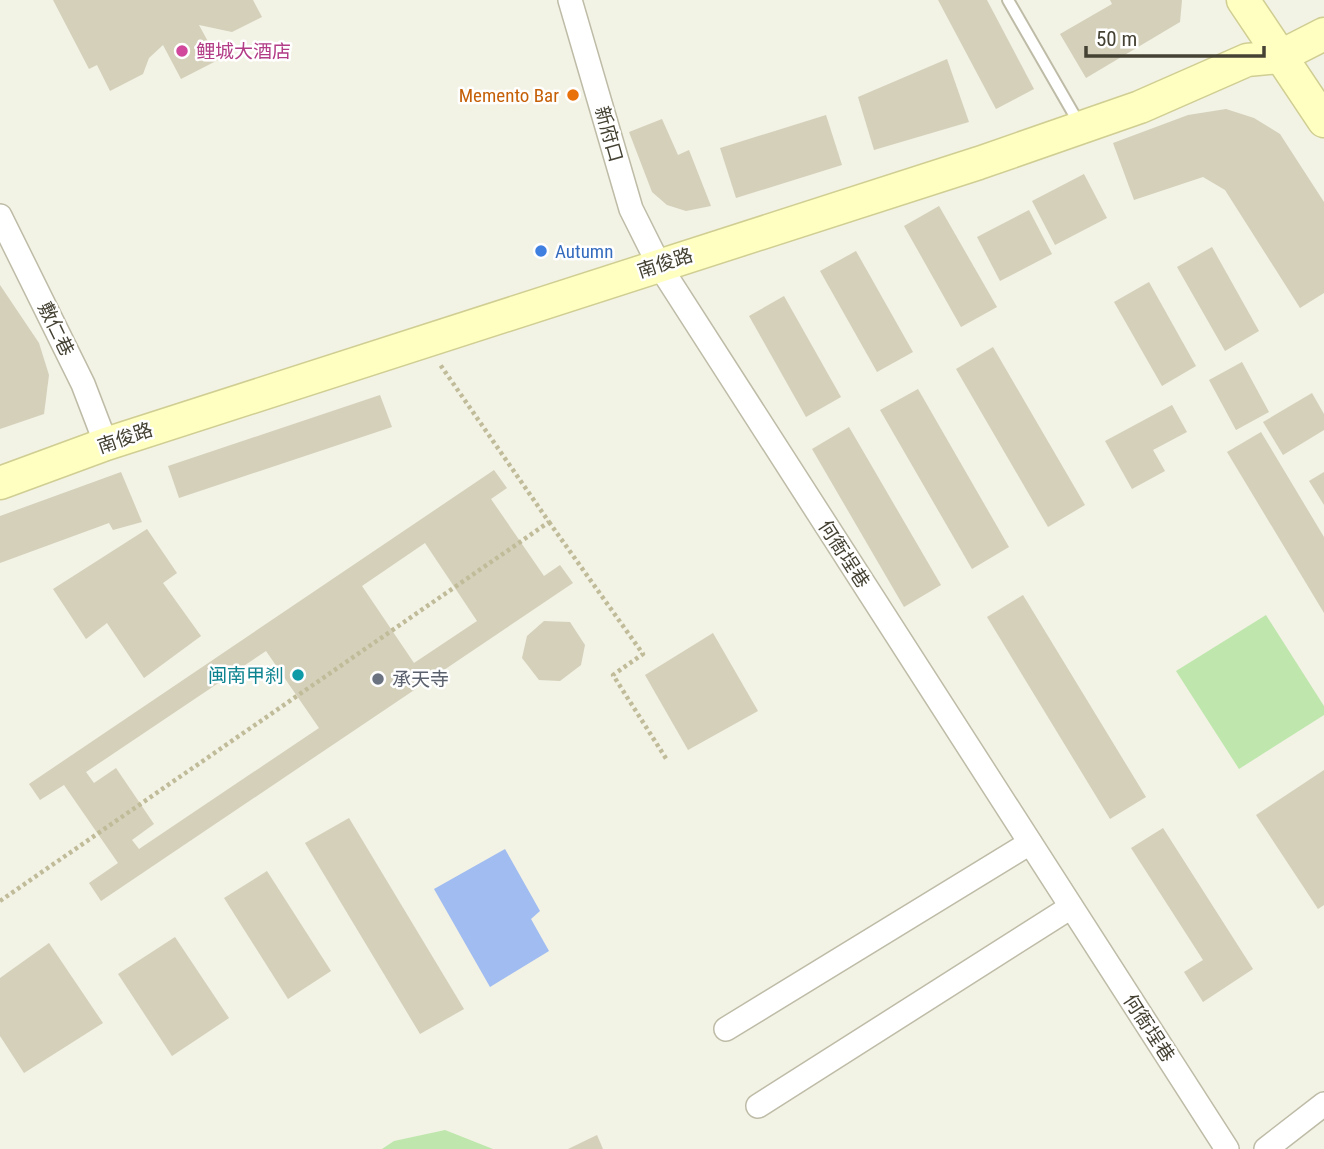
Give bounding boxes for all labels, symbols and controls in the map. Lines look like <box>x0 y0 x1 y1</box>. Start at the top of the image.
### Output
scale bar <box>1086 14 1264 58</box>
text: 50 m <box>1096 27 1137 51</box>
place label: 鲤城大酒店 <box>196 40 291 63</box>
marker: 鲤城大酒店 <box>174 43 190 59</box>
place label: Memento Bar <box>459 84 559 107</box>
marker: Memento Bar <box>565 87 581 103</box>
street label: 新府口 <box>590 103 628 165</box>
place label: Autumn <box>555 240 613 263</box>
marker: Autumn <box>533 243 549 259</box>
street label: 南俊路 <box>634 243 696 283</box>
street label: 敷仁巷 <box>33 298 79 360</box>
street label: 南俊路 <box>94 418 156 458</box>
street label: 何衙埕巷 <box>814 516 874 592</box>
place label: 闽南甲刹 <box>208 664 284 687</box>
marker: 闽南甲刹 <box>290 667 306 683</box>
place label: 承天寺 <box>392 668 449 691</box>
marker: 承天寺 <box>370 671 386 687</box>
street label: 何衙埕巷 <box>1119 990 1179 1066</box>

